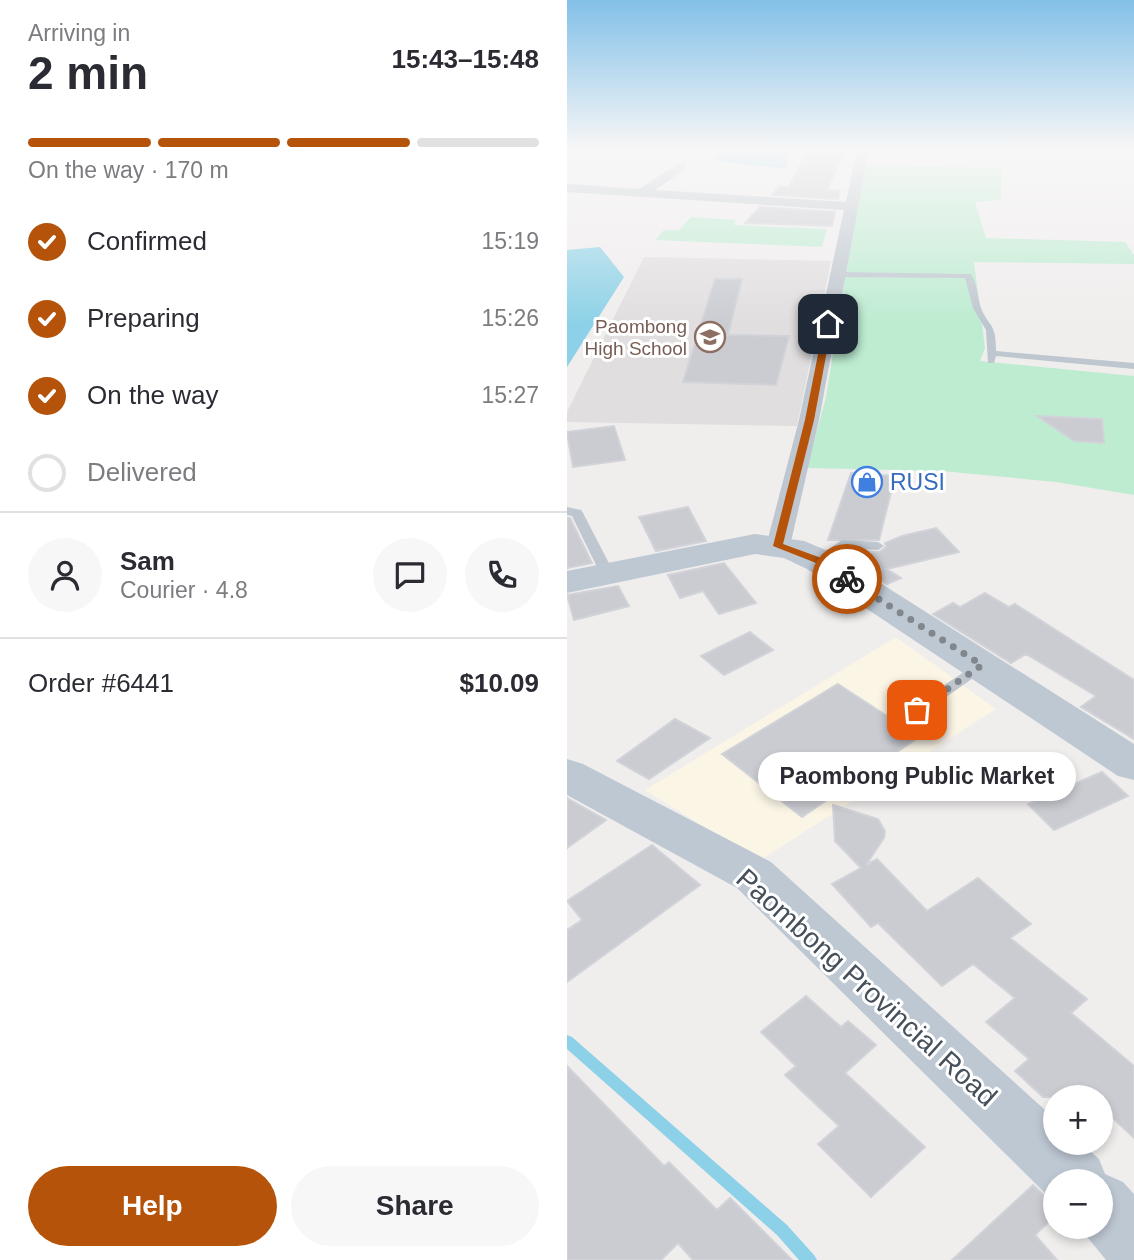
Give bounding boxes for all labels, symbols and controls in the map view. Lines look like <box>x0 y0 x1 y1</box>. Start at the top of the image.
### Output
text: Arriving in <box>28 20 130 46</box>
text: 15:43–15:48 <box>392 44 539 74</box>
text: 2 min <box>28 47 148 99</box>
text: On the way · 170 m <box>28 157 229 183</box>
icon: check <box>28 223 66 261</box>
text: Confirmed <box>87 226 207 256</box>
text: 15:19 <box>481 228 539 254</box>
pin <box>798 294 858 354</box>
icon: check <box>28 300 66 338</box>
text: Preparing <box>87 303 200 333</box>
text: 15:26 <box>481 305 539 331</box>
icon: home <box>809 305 847 343</box>
place label: Paombong High School <box>585 316 687 359</box>
school or university icon: Paombong High School <box>693 320 727 354</box>
icon: check <box>28 377 66 415</box>
text: On the way <box>87 380 219 410</box>
text: 15:27 <box>481 382 539 408</box>
text: Delivered <box>87 457 197 487</box>
shop icon: RUSI <box>850 465 884 499</box>
place label: RUSI <box>890 469 945 495</box>
button: person <box>28 538 102 612</box>
button: chat <box>373 538 447 612</box>
button: phone <box>465 538 539 612</box>
courier <box>812 544 882 614</box>
text: Sam <box>120 546 175 576</box>
icon: bike <box>828 560 866 598</box>
text: Courier · 4.8 <box>120 577 248 603</box>
text: Order #6441 <box>28 668 174 698</box>
text: $10.09 <box>459 668 539 698</box>
pin <box>887 680 947 740</box>
icon: bag <box>898 691 936 729</box>
callout: Paombong Public Market <box>758 752 1076 801</box>
text: Paombong Public Market <box>780 763 1054 789</box>
street label: Paombong Provincial Road <box>730 862 1003 1112</box>
map controls <box>1043 1085 1113 1239</box>
button: + <box>1043 1085 1113 1155</box>
button: Help <box>28 1166 277 1246</box>
button: Share <box>291 1166 539 1246</box>
button: − <box>1043 1169 1113 1239</box>

